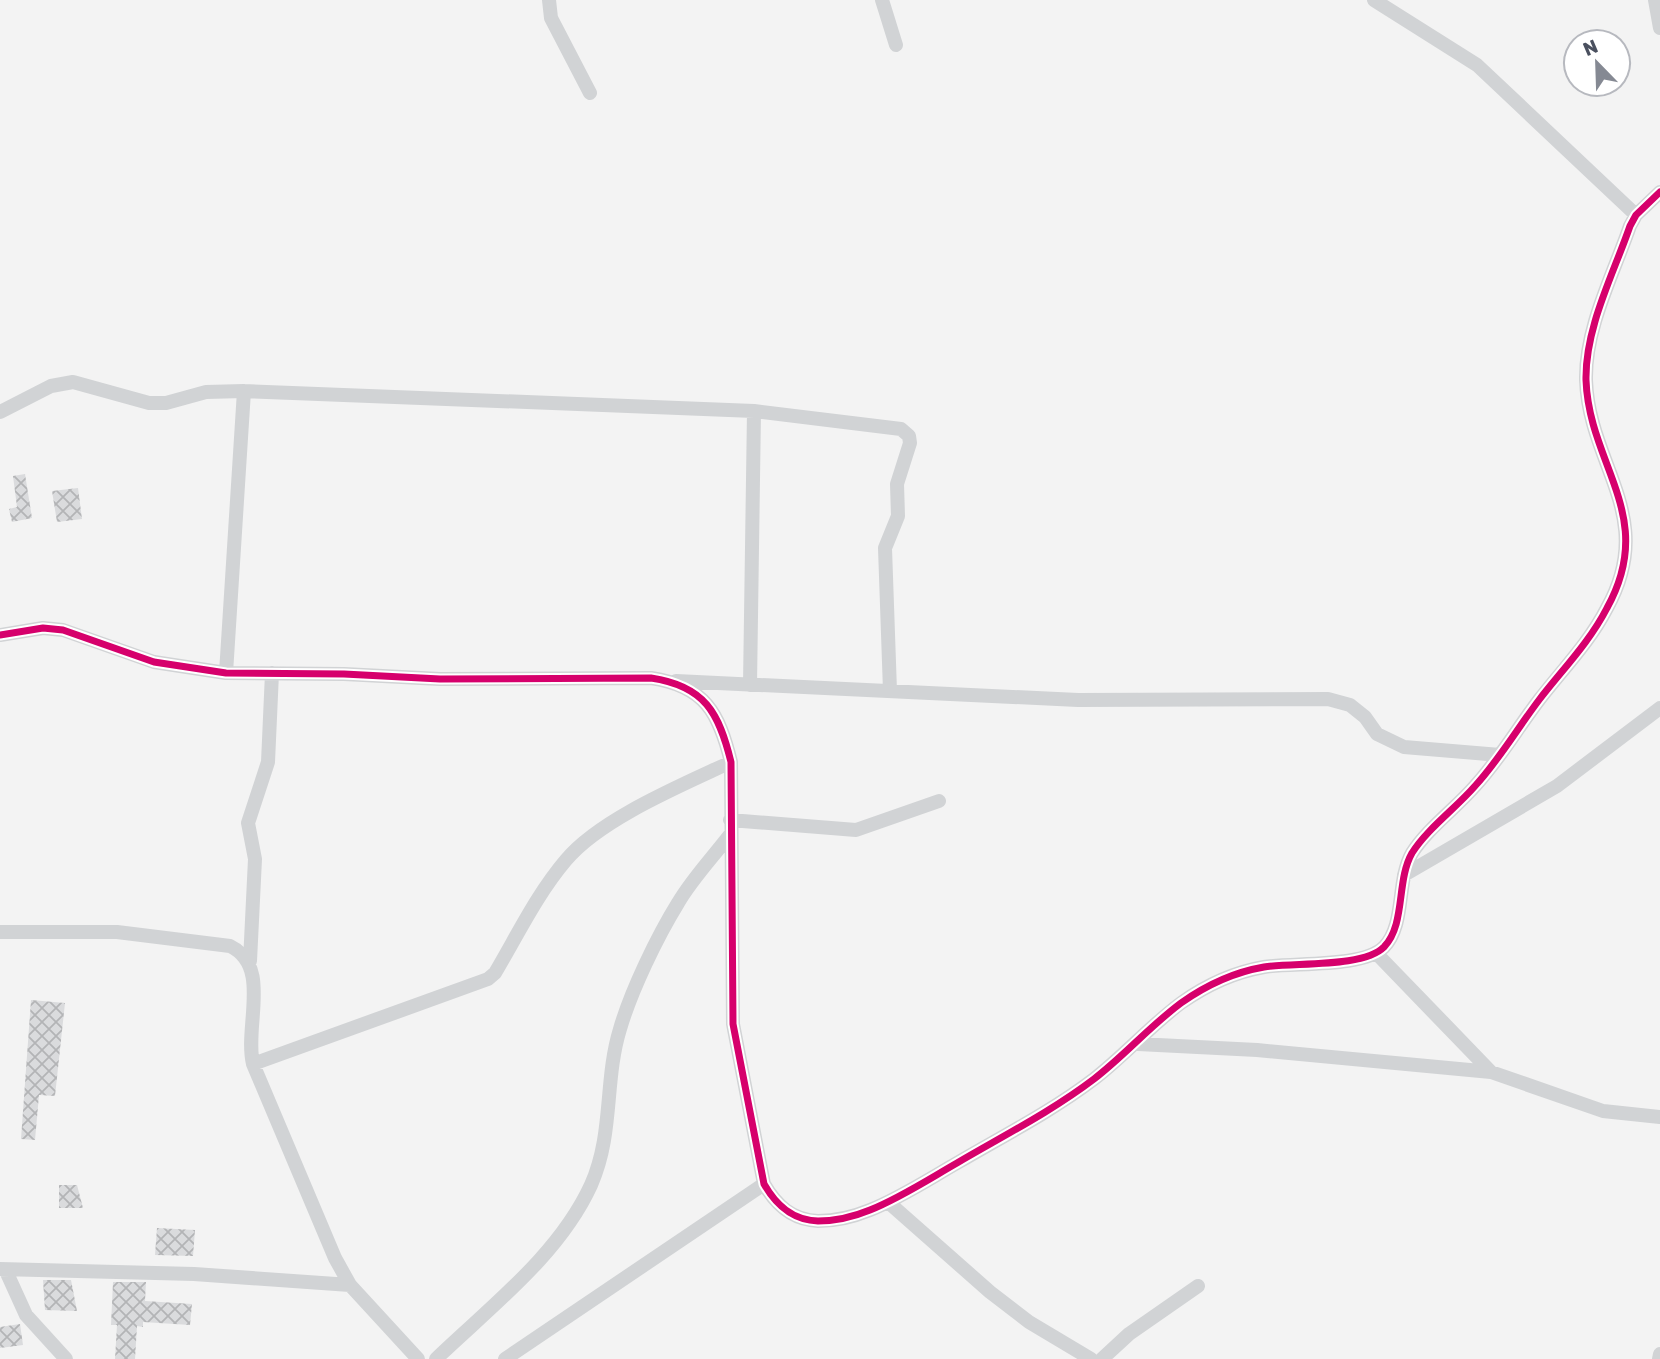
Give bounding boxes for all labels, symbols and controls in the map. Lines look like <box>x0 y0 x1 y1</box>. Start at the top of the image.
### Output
north arrow <box>1562 28 1632 98</box>
text: N <box>1580 35 1601 61</box>

